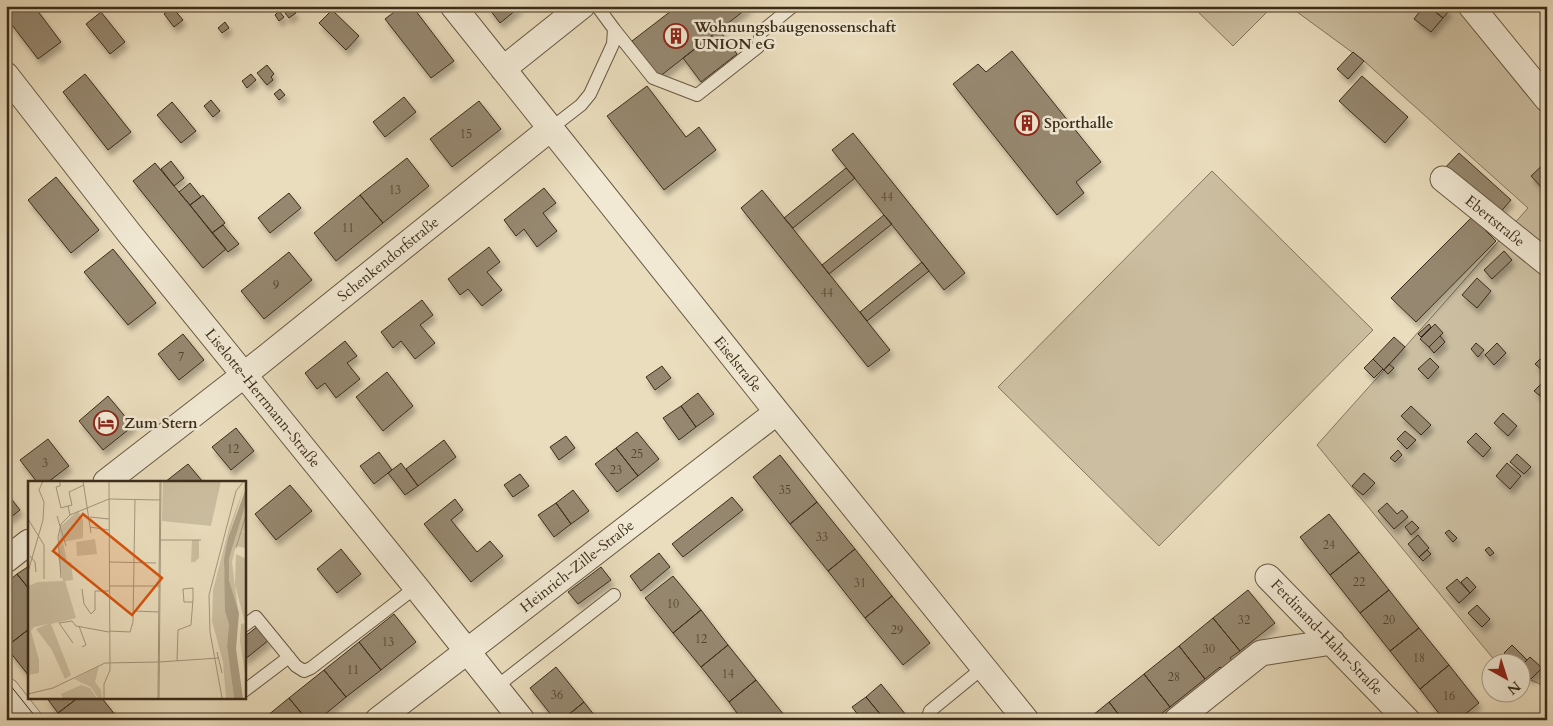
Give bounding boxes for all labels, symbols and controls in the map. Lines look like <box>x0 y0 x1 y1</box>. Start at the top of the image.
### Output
place label: Wohnungsbaugenossenschaft UNION eG <box>693 17 897 54</box>
building icon: Wohnungsbaugenossenschaft UNION eG <box>663 23 689 49</box>
building icon: Sporthalle <box>1014 110 1040 136</box>
place label: Sporthalle <box>1044 113 1113 133</box>
house number: 15 <box>460 126 472 142</box>
house number: 13 <box>389 182 401 198</box>
house number: 44 <box>881 189 893 205</box>
street label: Ebertstraße <box>1461 191 1529 251</box>
street label: Schenkendorfstraße <box>333 212 443 306</box>
house number: 11 <box>342 220 354 236</box>
house number: 9 <box>273 277 279 293</box>
house number: 44 <box>821 285 833 301</box>
street label: Liselotte-Herrmann-Straße <box>201 324 325 472</box>
street label: Eiselstraße <box>709 332 767 396</box>
house number: 7 <box>178 349 184 365</box>
hotel icon: Zum Stern <box>93 410 119 436</box>
place label: Zum Stern <box>124 413 198 433</box>
house number: 12 <box>227 441 239 457</box>
house number: 25 <box>631 446 643 462</box>
house number: 3 <box>42 455 48 471</box>
house number: 23 <box>610 462 622 478</box>
inset map <box>28 481 245 698</box>
house number: 35 <box>779 482 791 498</box>
street label: Heinrich-Zille-Straße <box>516 515 638 617</box>
house number: 33 <box>816 529 828 545</box>
house number: 24 <box>1323 537 1335 553</box>
house number: 22 <box>1353 574 1365 590</box>
house number: 31 <box>854 575 866 591</box>
street label: Ferdinand-Hahn-Straße <box>1266 575 1388 699</box>
house number: 10 <box>667 596 679 612</box>
house number: 32 <box>1238 612 1250 628</box>
house number: 20 <box>1383 612 1395 628</box>
house number: 29 <box>891 622 903 638</box>
house number: 12 <box>695 631 707 647</box>
house number: 13 <box>382 634 394 650</box>
house number: 30 <box>1203 641 1215 657</box>
house number: 18 <box>1413 650 1425 666</box>
north arrow <box>1480 654 1530 704</box>
house number: 11 <box>347 662 359 678</box>
house number: 14 <box>722 666 734 682</box>
house number: 28 <box>1168 669 1180 685</box>
text: N <box>1503 677 1525 699</box>
house number: 36 <box>551 687 563 703</box>
house number: 16 <box>1443 688 1455 704</box>

